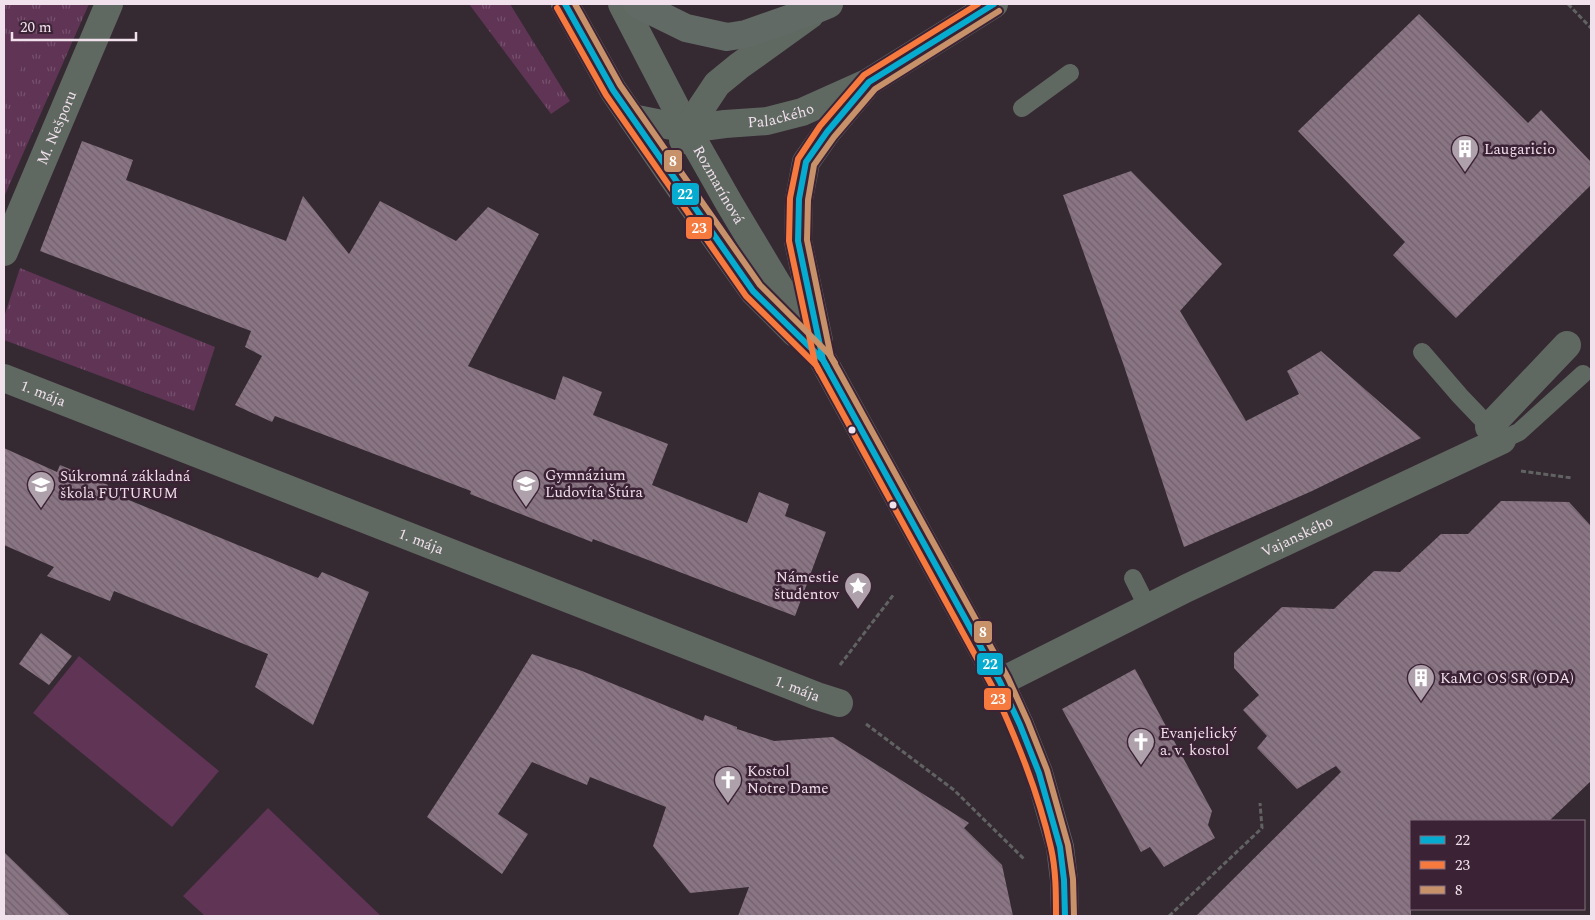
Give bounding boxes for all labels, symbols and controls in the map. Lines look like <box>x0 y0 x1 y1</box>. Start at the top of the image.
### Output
scale bar <box>12 10 136 42</box>
text: 20 m <box>20 16 52 39</box>
street label: M. Nešporu <box>31 87 83 169</box>
street label: Palackého <box>747 97 818 134</box>
building icon: Laugaricio <box>1450 134 1480 173</box>
place label: Laugaricio <box>1484 138 1555 161</box>
street label: Rozmarínová <box>687 141 750 229</box>
line badge: 8 <box>663 149 683 173</box>
text: 8 <box>669 151 677 172</box>
line badge: 22 <box>671 182 700 206</box>
text: 22 <box>677 184 693 205</box>
line badge: 23 <box>685 216 713 240</box>
text: 23 <box>691 218 707 239</box>
street label: 1. mája <box>17 374 70 413</box>
unlabelled marker <box>847 425 857 435</box>
place label: Gymnázium Ľudovíta Štúra <box>545 464 644 504</box>
place label: Súkromná základná škola FUTURUM <box>60 465 191 505</box>
school or university icon: Gymnázium Ľudovíta Štúra <box>511 469 541 508</box>
school or university icon: Súkromná základná škola FUTURUM <box>26 470 56 509</box>
unlabelled marker <box>888 500 898 510</box>
street label: Vajanského <box>1258 510 1337 564</box>
street label: 1. mája <box>395 522 448 561</box>
place label: Námestie študentov <box>774 566 840 606</box>
place icon: Námestie študentov <box>843 571 873 610</box>
line badge: 8 <box>973 620 993 644</box>
text: 8 <box>979 622 987 643</box>
line badge: 22 <box>976 652 1004 676</box>
text: 22 <box>982 654 998 675</box>
building icon: KaMC OS SR (ODA) <box>1406 663 1436 702</box>
place label: KaMC OS SR (ODA) <box>1440 667 1574 690</box>
street label: 1. mája <box>771 670 824 708</box>
line badge: 23 <box>983 687 1012 711</box>
text: 23 <box>990 689 1006 710</box>
place label: Evanjelický a. v. kostol <box>1160 722 1238 762</box>
church icon: Evanjelický a. v. kostol <box>1126 727 1156 766</box>
place label: Kostol Notre Dame <box>747 760 829 800</box>
church icon: Kostol Notre Dame <box>713 765 743 804</box>
legend <box>1410 820 1585 910</box>
text: 22 <box>1455 829 1470 852</box>
text: 23 <box>1455 854 1471 877</box>
text: 8 <box>1455 879 1463 902</box>

